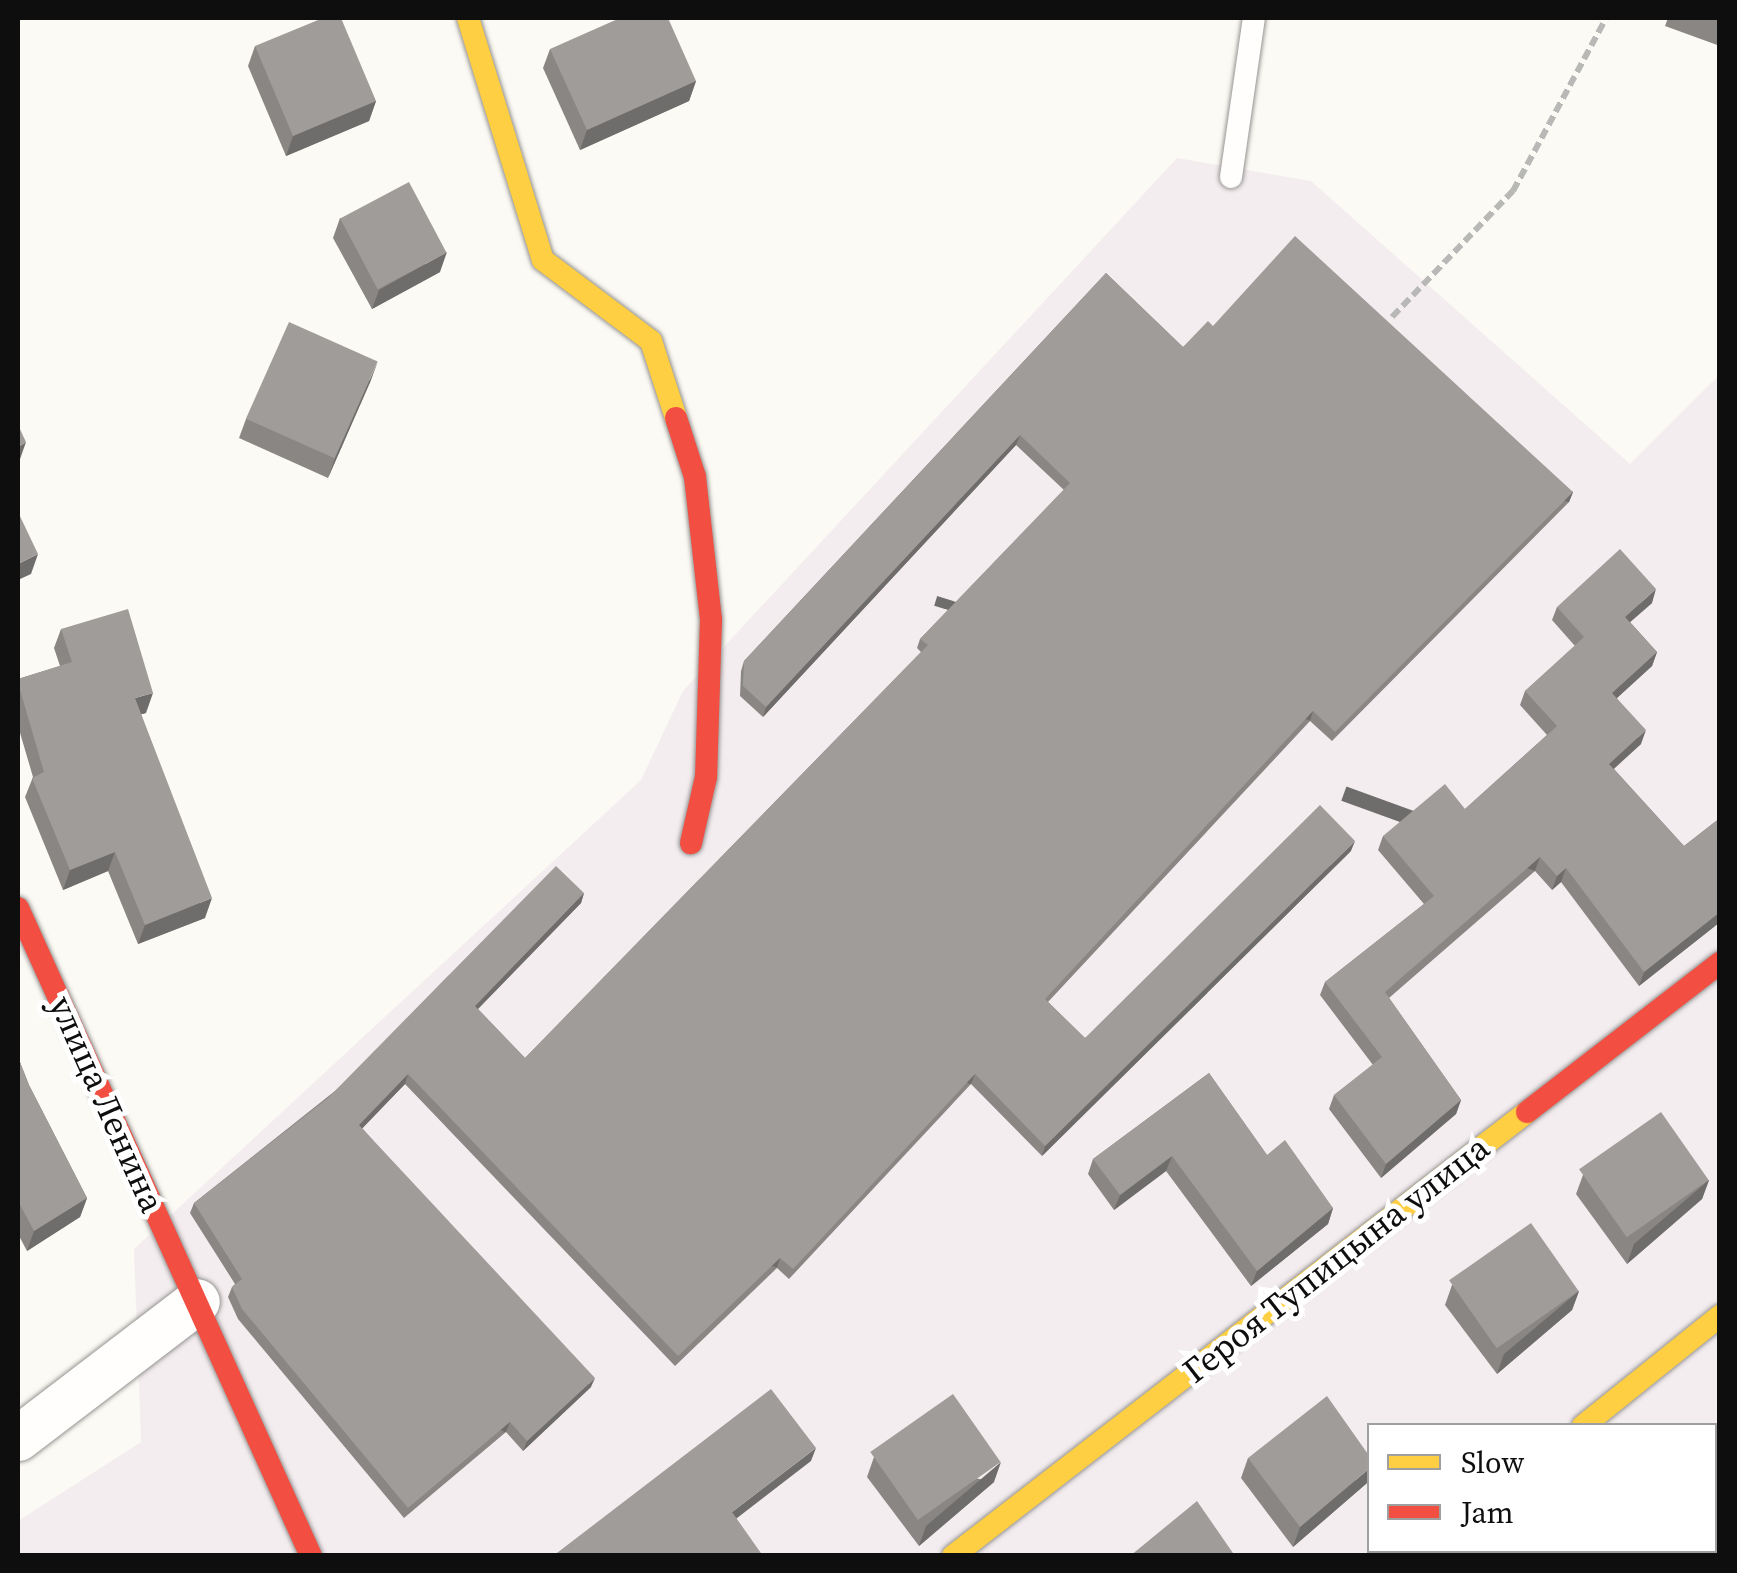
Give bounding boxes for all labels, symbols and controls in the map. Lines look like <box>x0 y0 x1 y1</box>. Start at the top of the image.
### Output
street label: улица Ленина <box>40 989 174 1219</box>
street label: Героя Тупицына улица <box>1174 1126 1498 1392</box>
legend <box>1367 1423 1717 1553</box>
text: Slow <box>1461 1442 1524 1483</box>
text: Jam <box>1461 1492 1514 1533</box>

